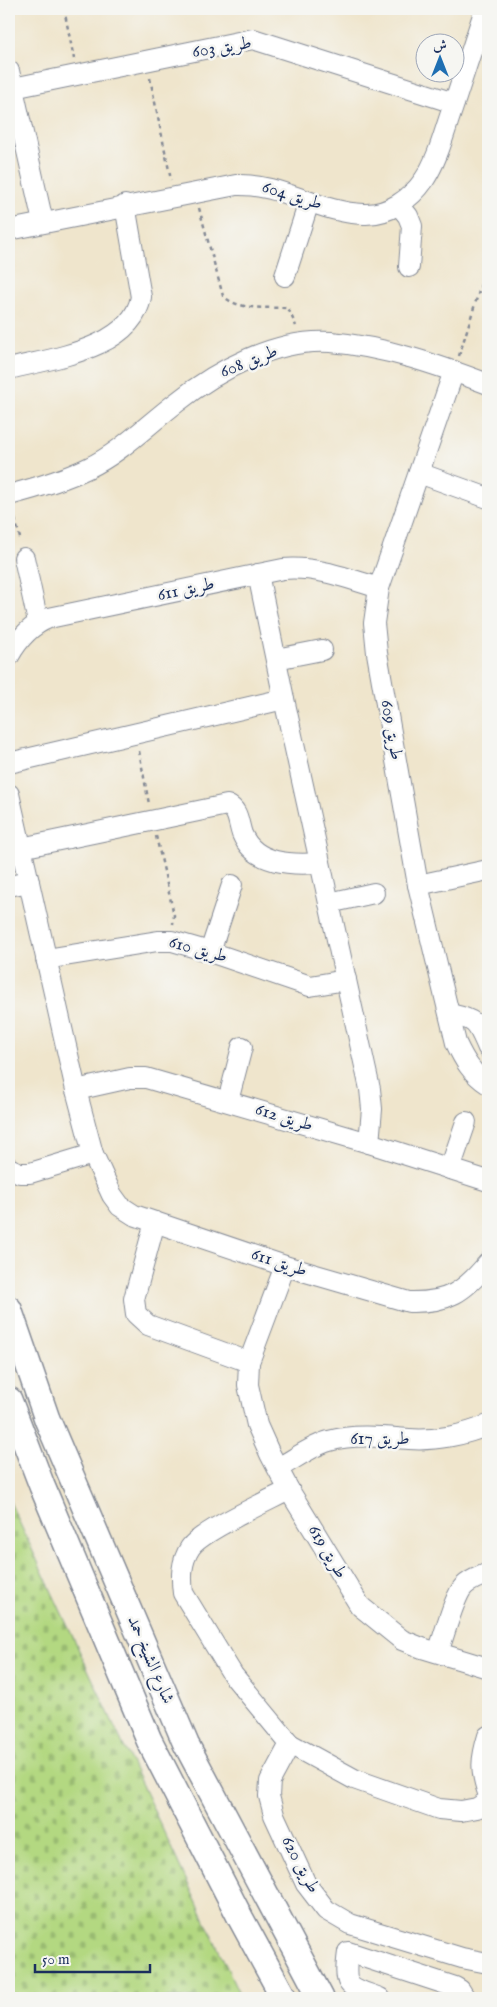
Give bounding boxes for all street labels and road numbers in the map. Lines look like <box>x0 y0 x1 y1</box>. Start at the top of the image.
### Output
street label: طريق 603 <box>191 32 253 64</box>
street label: طريق 604 <box>259 176 325 216</box>
street label: طريق 608 <box>217 340 281 384</box>
street label: طريق 611 <box>155 573 217 607</box>
street label: طريق 609 <box>374 698 408 762</box>
street label: طريق 610 <box>166 931 230 969</box>
street label: طريق 612 <box>252 1098 316 1138</box>
street label: طريق 611 <box>248 1243 310 1283</box>
street label: طريق 617 <box>350 1428 410 1451</box>
street label: طريق 619 <box>302 1521 352 1583</box>
street label: شارع الشيخ حمد <box>118 1612 179 1709</box>
street label: طريق 620 <box>275 1832 325 1898</box>

